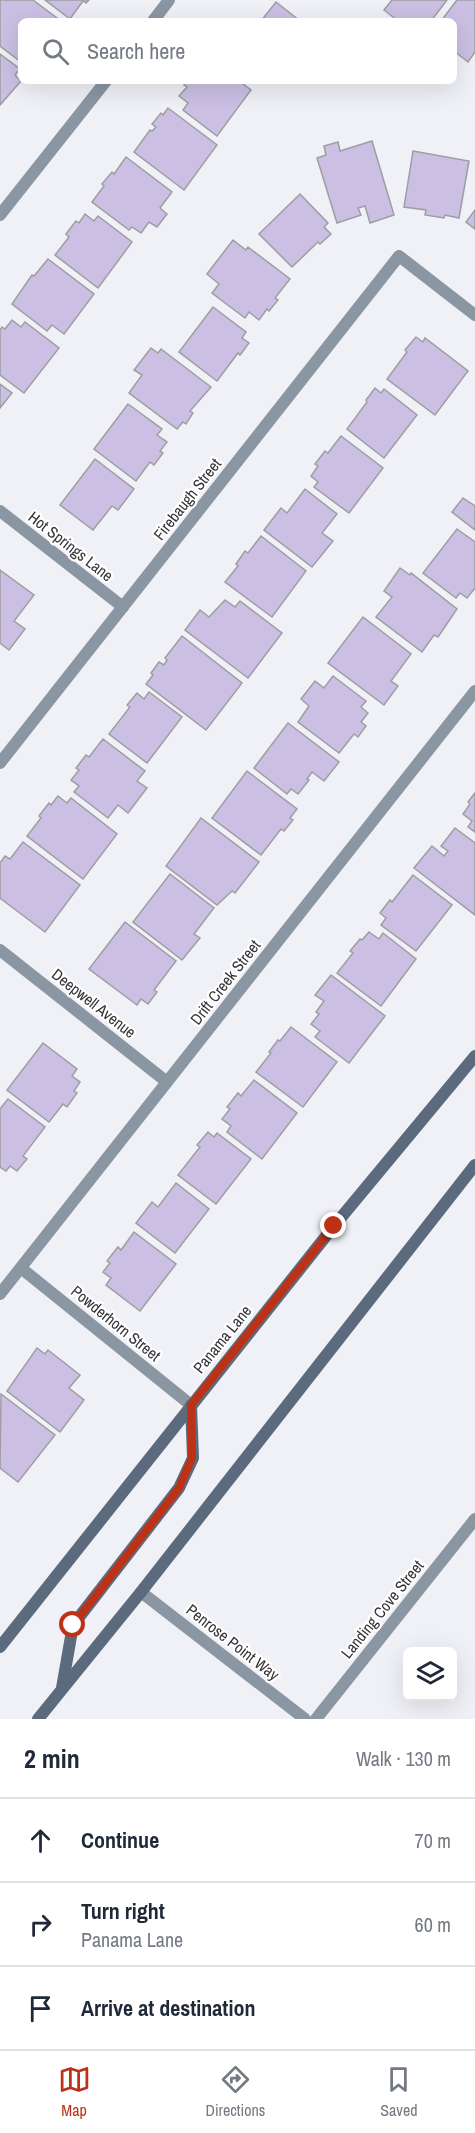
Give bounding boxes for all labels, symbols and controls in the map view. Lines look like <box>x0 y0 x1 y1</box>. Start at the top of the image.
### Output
search box <box>18 18 457 84</box>
icon: search <box>39 35 72 68</box>
text: Search here <box>87 36 185 66</box>
street label: Firebaugh Street <box>148 453 226 545</box>
street label: Hot Springs Lane <box>24 506 118 586</box>
street label: Drift Creek Street <box>185 935 265 1029</box>
street label: Deepwell Avenue <box>47 963 141 1043</box>
route end <box>320 1212 346 1238</box>
street label: Powderhorn Street <box>67 1280 166 1366</box>
street label: Panama Lane <box>188 1300 256 1378</box>
street label: Landing Cove Street <box>336 1555 429 1663</box>
street label: Penrose Point Way <box>182 1599 284 1686</box>
route start <box>59 1611 85 1637</box>
map controls <box>403 1647 457 1701</box>
button: layers <box>403 1647 457 1701</box>
text: 2 min <box>24 1741 80 1776</box>
text: Walk · 130 m <box>356 1745 451 1772</box>
icon: ahead <box>24 1824 57 1857</box>
text: Continue <box>81 1825 159 1855</box>
text: 70 m <box>415 1827 451 1854</box>
text: Turn right <box>81 1896 165 1926</box>
icon: right <box>24 1908 57 1941</box>
text: 60 m <box>415 1911 451 1938</box>
text: Panama Lane <box>81 1926 183 1953</box>
icon: arrive <box>24 1992 57 2025</box>
text: Arrive at destination <box>81 1993 255 2023</box>
tab: Map <box>58 2063 91 2121</box>
tab: Directions <box>206 2063 265 2121</box>
tab: Saved <box>380 2063 418 2121</box>

